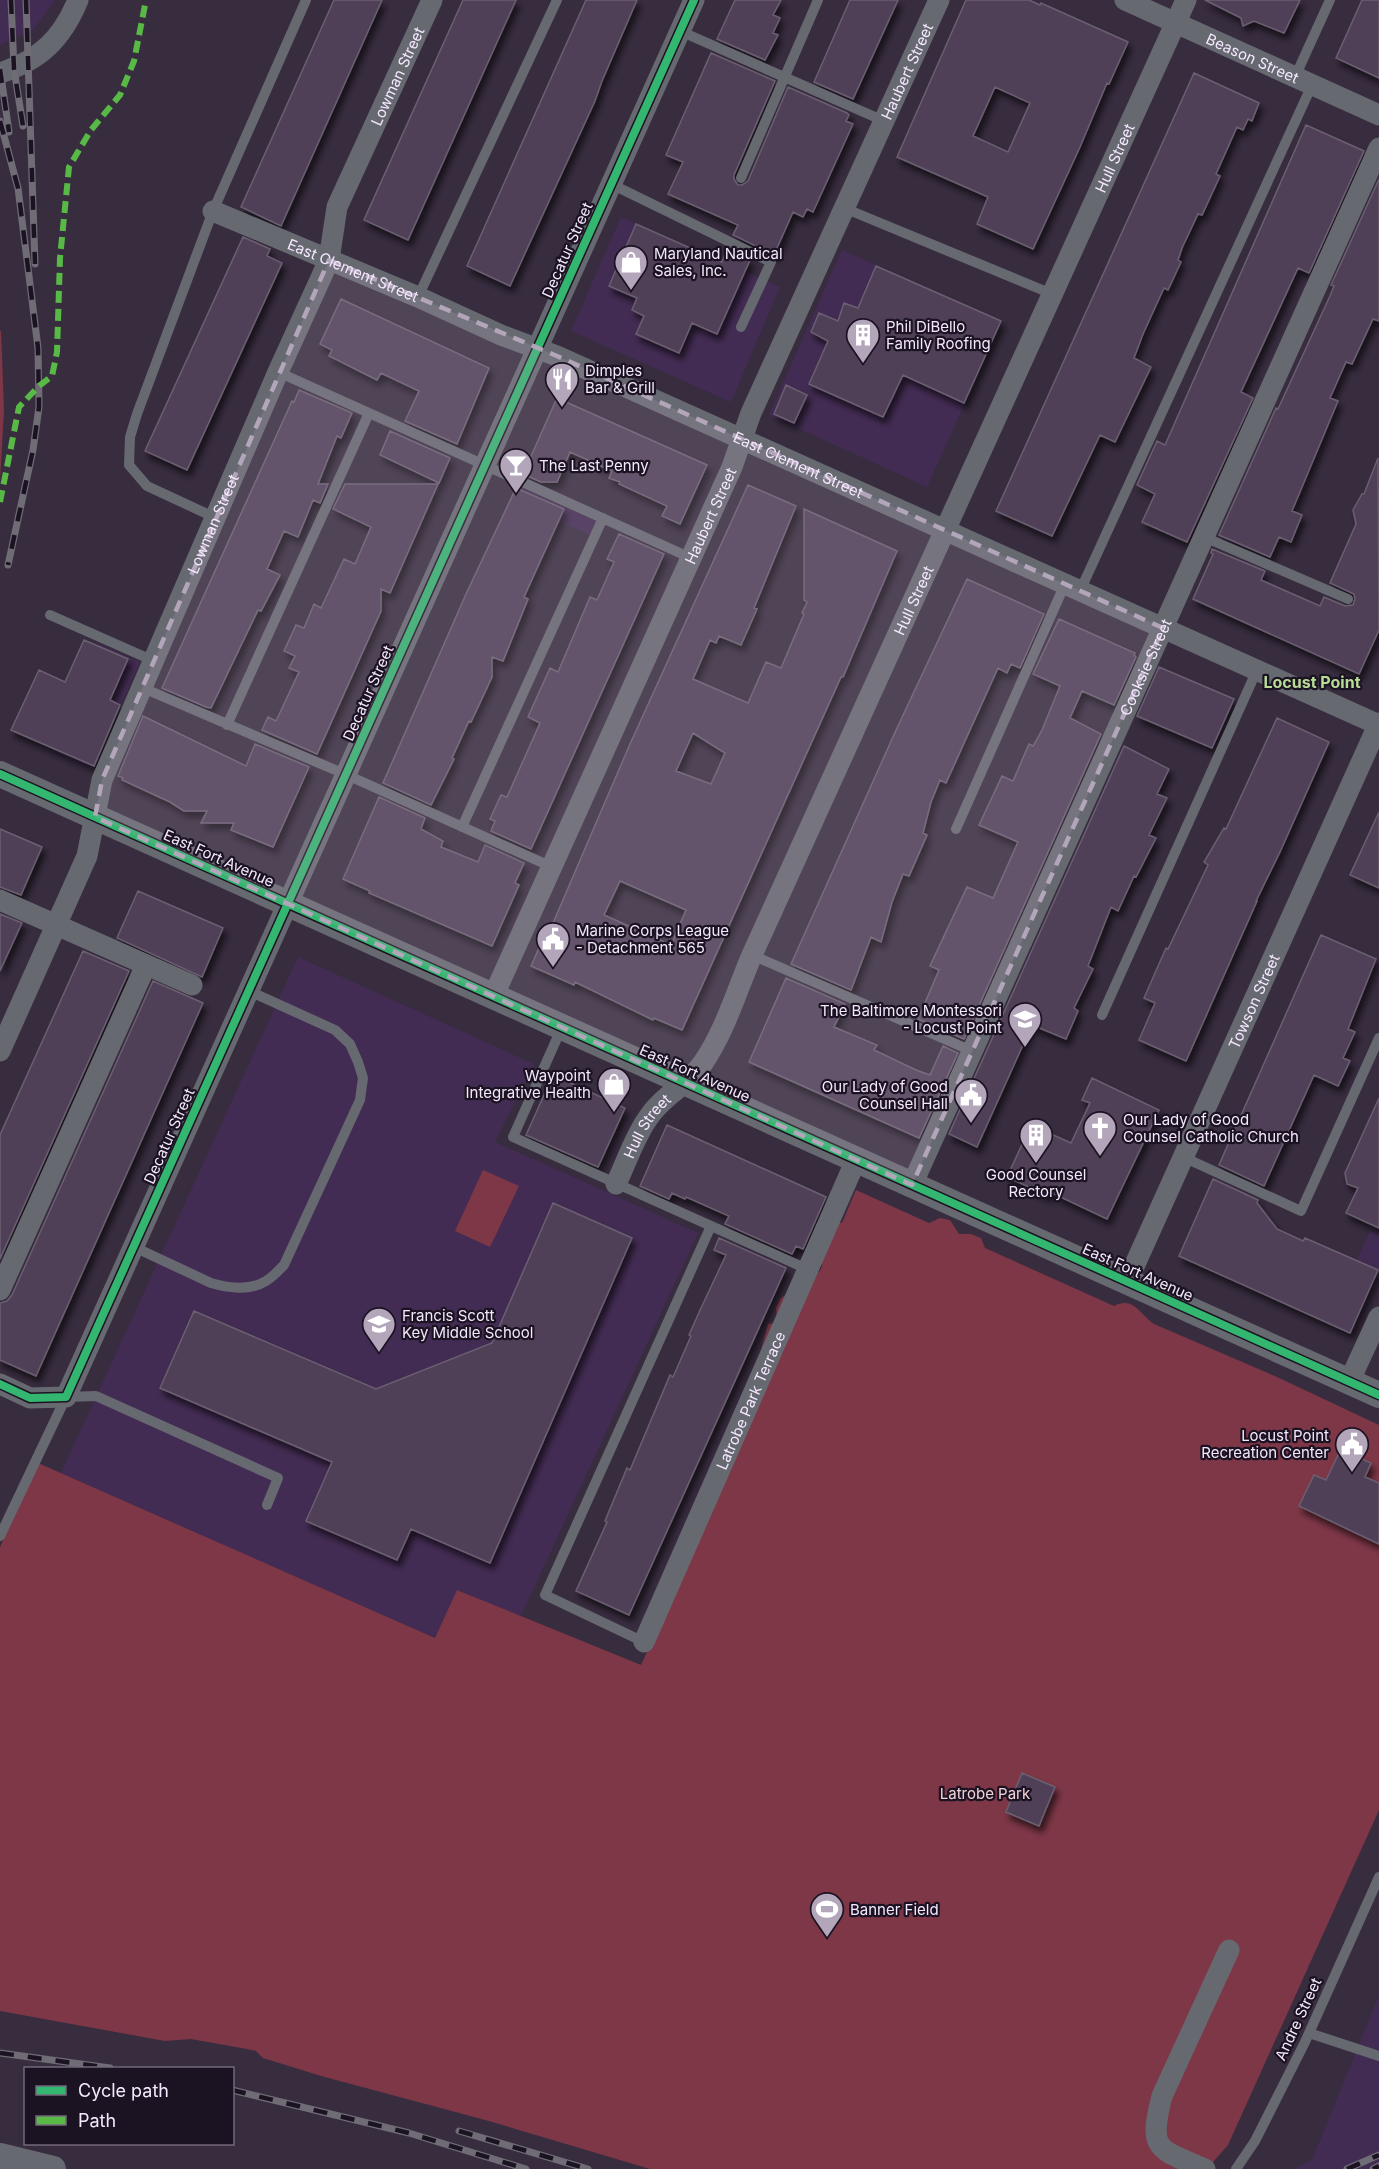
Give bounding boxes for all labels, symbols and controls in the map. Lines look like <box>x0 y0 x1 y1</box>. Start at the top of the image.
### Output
street label: Haubert Street <box>876 20 937 123</box>
street label: Lowman Street <box>366 24 428 129</box>
street label: Beason Street <box>1203 29 1302 87</box>
street label: Hull Street <box>1090 120 1138 195</box>
street label: Decatur Street <box>537 199 597 301</box>
street label: East Clement Street <box>285 234 422 306</box>
shop icon: Maryland Nautical Sales, Inc. <box>613 244 649 291</box>
place label: Maryland Nautical Sales, Inc. <box>654 244 783 280</box>
building icon: Phil DiBello Family Roofing <box>845 317 881 364</box>
place label: Phil DiBello Family Roofing <box>886 317 991 353</box>
restaurant icon: Dimples Bar & Grill <box>544 361 580 408</box>
place label: Dimples Bar & Grill <box>585 361 655 397</box>
street label: East Clement Street <box>731 427 866 502</box>
bar icon: The Last Penny <box>498 447 534 494</box>
place label: The Last Penny <box>539 456 649 475</box>
street label: Haubert Street <box>680 464 740 567</box>
street label: Lowman Street <box>183 471 242 576</box>
street label: Hull Street <box>889 563 937 638</box>
street label: Cooksie Street <box>1115 616 1175 718</box>
street label: Decatur Street <box>338 642 398 744</box>
district label: Locust Point <box>1263 672 1361 692</box>
street label: East Fort Avenue <box>161 825 277 891</box>
public building icon: Marine Corps League - Detachment 565 <box>535 921 571 968</box>
place label: Marine Corps League - Detachment 565 <box>576 921 729 957</box>
street label: Towson Street <box>1224 951 1283 1052</box>
place label: The Baltimore Montessori - Locust Point <box>820 1001 1002 1037</box>
school or university icon: The Baltimore Montessori - Locust Point <box>1007 1001 1043 1048</box>
street label: East Fort Avenue <box>637 1040 753 1106</box>
place label: Waypoint Integrative Health <box>466 1066 591 1102</box>
shop icon: Waypoint Integrative Health <box>596 1066 632 1113</box>
place label: Our Lady of Good Counsel Hall <box>822 1077 948 1113</box>
public building icon: Our Lady of Good Counsel Hall <box>953 1077 989 1124</box>
street label: Decatur Street <box>139 1085 199 1187</box>
street label: Hull Street <box>619 1089 674 1161</box>
church icon: Our Lady of Good Counsel Catholic Church <box>1082 1110 1118 1157</box>
place label: Our Lady of Good Counsel Catholic Church <box>1123 1110 1299 1146</box>
building icon: Good Counsel Rectory <box>1018 1117 1054 1164</box>
place label: Good Counsel Rectory <box>986 1165 1086 1201</box>
street label: East Fort Avenue <box>1080 1239 1196 1305</box>
school or university icon: Francis Scott Key Middle School <box>361 1306 397 1353</box>
place label: Francis Scott Key Middle School <box>402 1306 533 1342</box>
street label: Latrobe Park Terrace <box>712 1328 789 1473</box>
place label: Locust Point Recreation Center <box>1201 1426 1329 1462</box>
public building icon: Locust Point Recreation Center <box>1334 1426 1370 1473</box>
park label: Latrobe Park <box>940 1784 1031 1803</box>
sports icon: Banner Field <box>809 1891 845 1938</box>
place label: Banner Field <box>850 1900 939 1919</box>
street label: Andre Street <box>1271 1975 1325 2063</box>
legend <box>24 2067 234 2145</box>
text: Cycle path <box>78 2080 169 2101</box>
text: Path <box>78 2110 116 2131</box>

